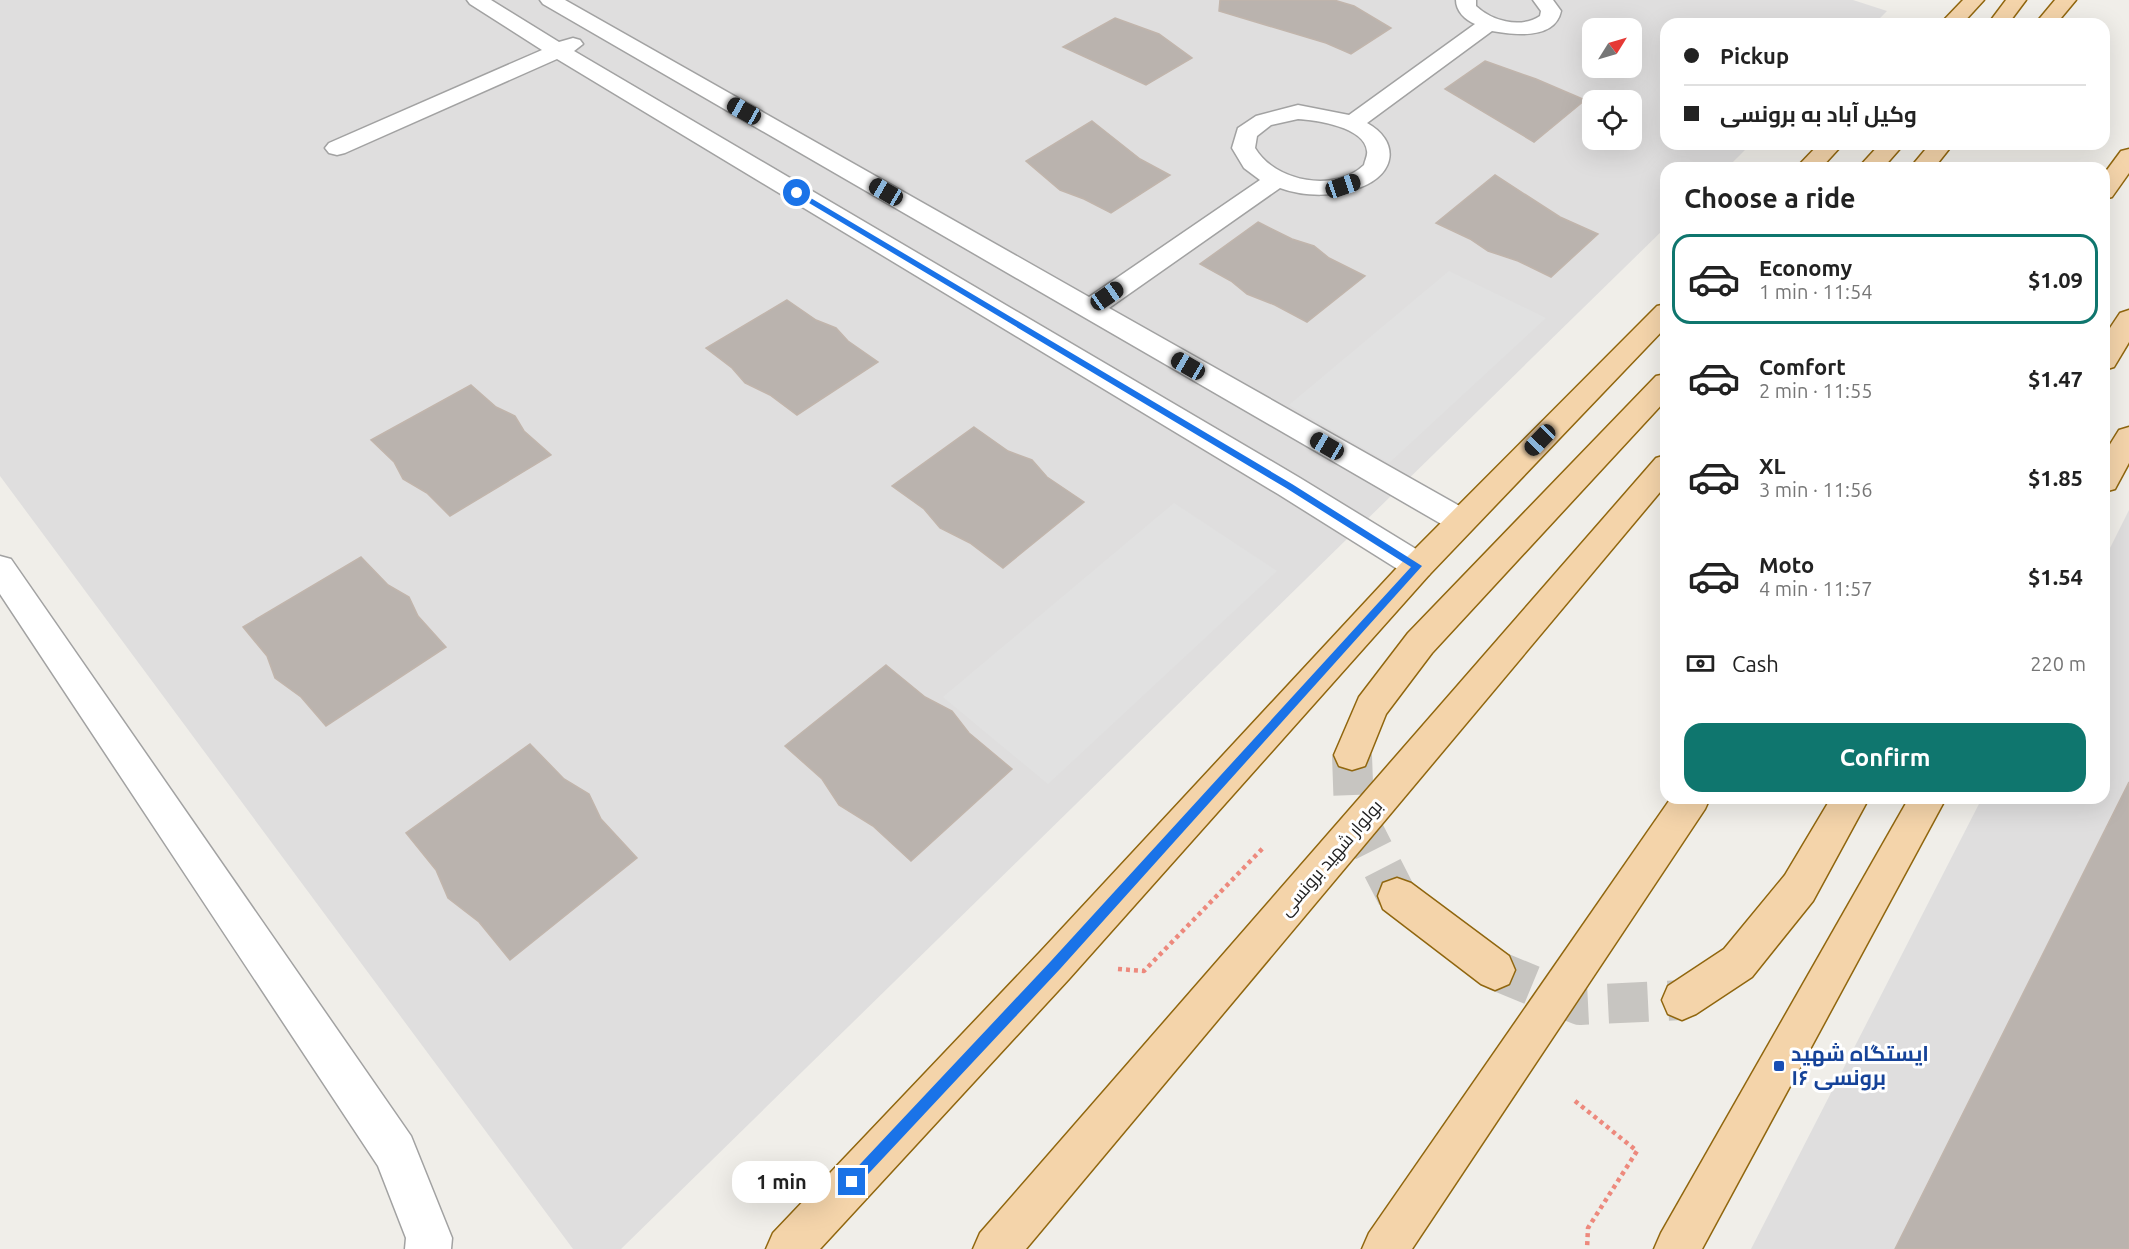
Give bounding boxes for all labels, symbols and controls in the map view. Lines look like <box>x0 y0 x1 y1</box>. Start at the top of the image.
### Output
north arrow <box>1582 18 1642 78</box>
map controls <box>1582 18 1642 150</box>
text: Pickup <box>1720 43 1789 68</box>
button: locate <box>1582 90 1642 150</box>
car <box>724 94 764 128</box>
text: وکیل آباد به برونسی <box>1720 101 1917 126</box>
car <box>1323 172 1363 200</box>
car <box>866 175 906 209</box>
route start <box>783 179 810 206</box>
text: Choose a ride <box>1684 183 1856 213</box>
icon: car <box>1687 252 1741 306</box>
text: Economy <box>1759 255 1852 280</box>
text: $1.09 <box>2028 267 2083 292</box>
car <box>1087 278 1127 314</box>
text: 1 min · 11:54 <box>1759 280 1873 303</box>
car <box>1168 349 1208 383</box>
icon: car <box>1687 351 1741 405</box>
text: Comfort <box>1759 354 1846 379</box>
text: $1.47 <box>2028 366 2083 391</box>
text: 2 min · 11:55 <box>1759 379 1873 402</box>
car <box>1521 421 1559 459</box>
car <box>1307 429 1347 463</box>
icon: car <box>1687 450 1741 504</box>
text: XL <box>1759 453 1786 478</box>
text: $1.85 <box>2028 465 2083 490</box>
text: 3 min · 11:56 <box>1759 478 1873 501</box>
icon: car <box>1687 549 1741 603</box>
text: Moto <box>1759 552 1814 577</box>
text: $1.54 <box>2028 564 2083 589</box>
text: 4 min · 11:57 <box>1759 577 1873 600</box>
icon: cash <box>1684 647 1717 680</box>
text: Cash <box>1732 651 1779 676</box>
text: 220 m <box>2030 652 2086 675</box>
button: Confirm <box>1684 723 2086 792</box>
street label: بولوار شهید برونسی <box>1275 796 1387 920</box>
place label: ایستگاه شهید برونسی ۱۶ <box>1791 1041 1929 1091</box>
marker: ایستگاه شهید برونسی ۱۶ <box>1772 1059 1786 1073</box>
callout: 1 min <box>732 1161 831 1203</box>
route end <box>838 1168 865 1195</box>
text: 1 min <box>756 1170 807 1193</box>

